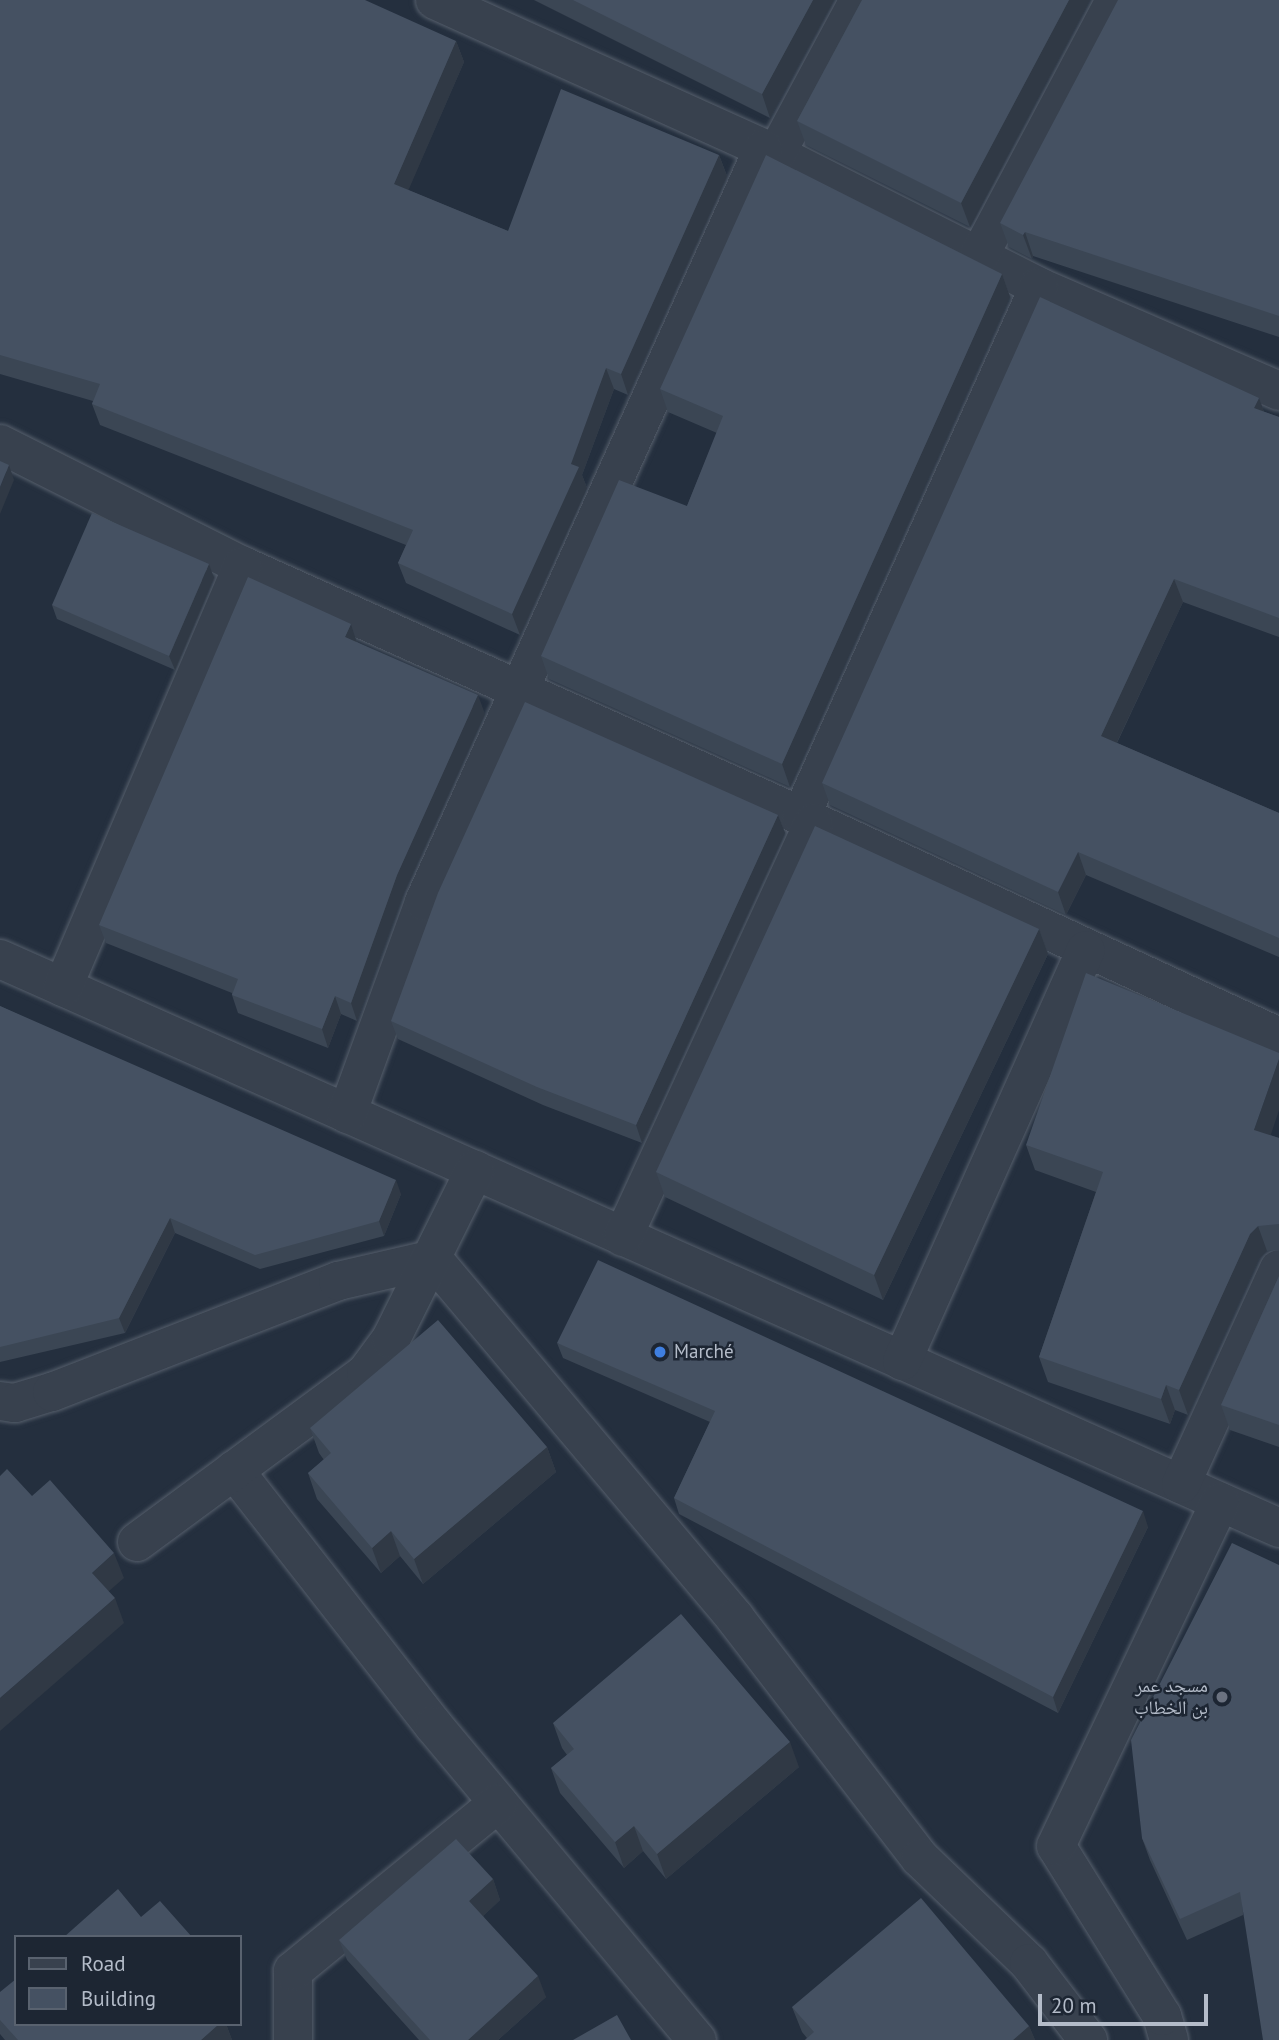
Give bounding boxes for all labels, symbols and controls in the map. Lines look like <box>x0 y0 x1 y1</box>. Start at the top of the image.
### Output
place label: Marché <box>674 1341 734 1363</box>
marker: Marché <box>652 1344 668 1360</box>
place label: مسجد عمر بن الخطاب <box>1134 1675 1208 1719</box>
marker: مسجد عمر بن الخطاب <box>1214 1689 1230 1705</box>
legend <box>14 1935 242 2026</box>
text: Road <box>81 1950 125 1977</box>
scale bar <box>1041 1980 1211 2024</box>
text: Building <box>81 1985 156 2012</box>
text: 20 m <box>1051 1992 1097 2019</box>

